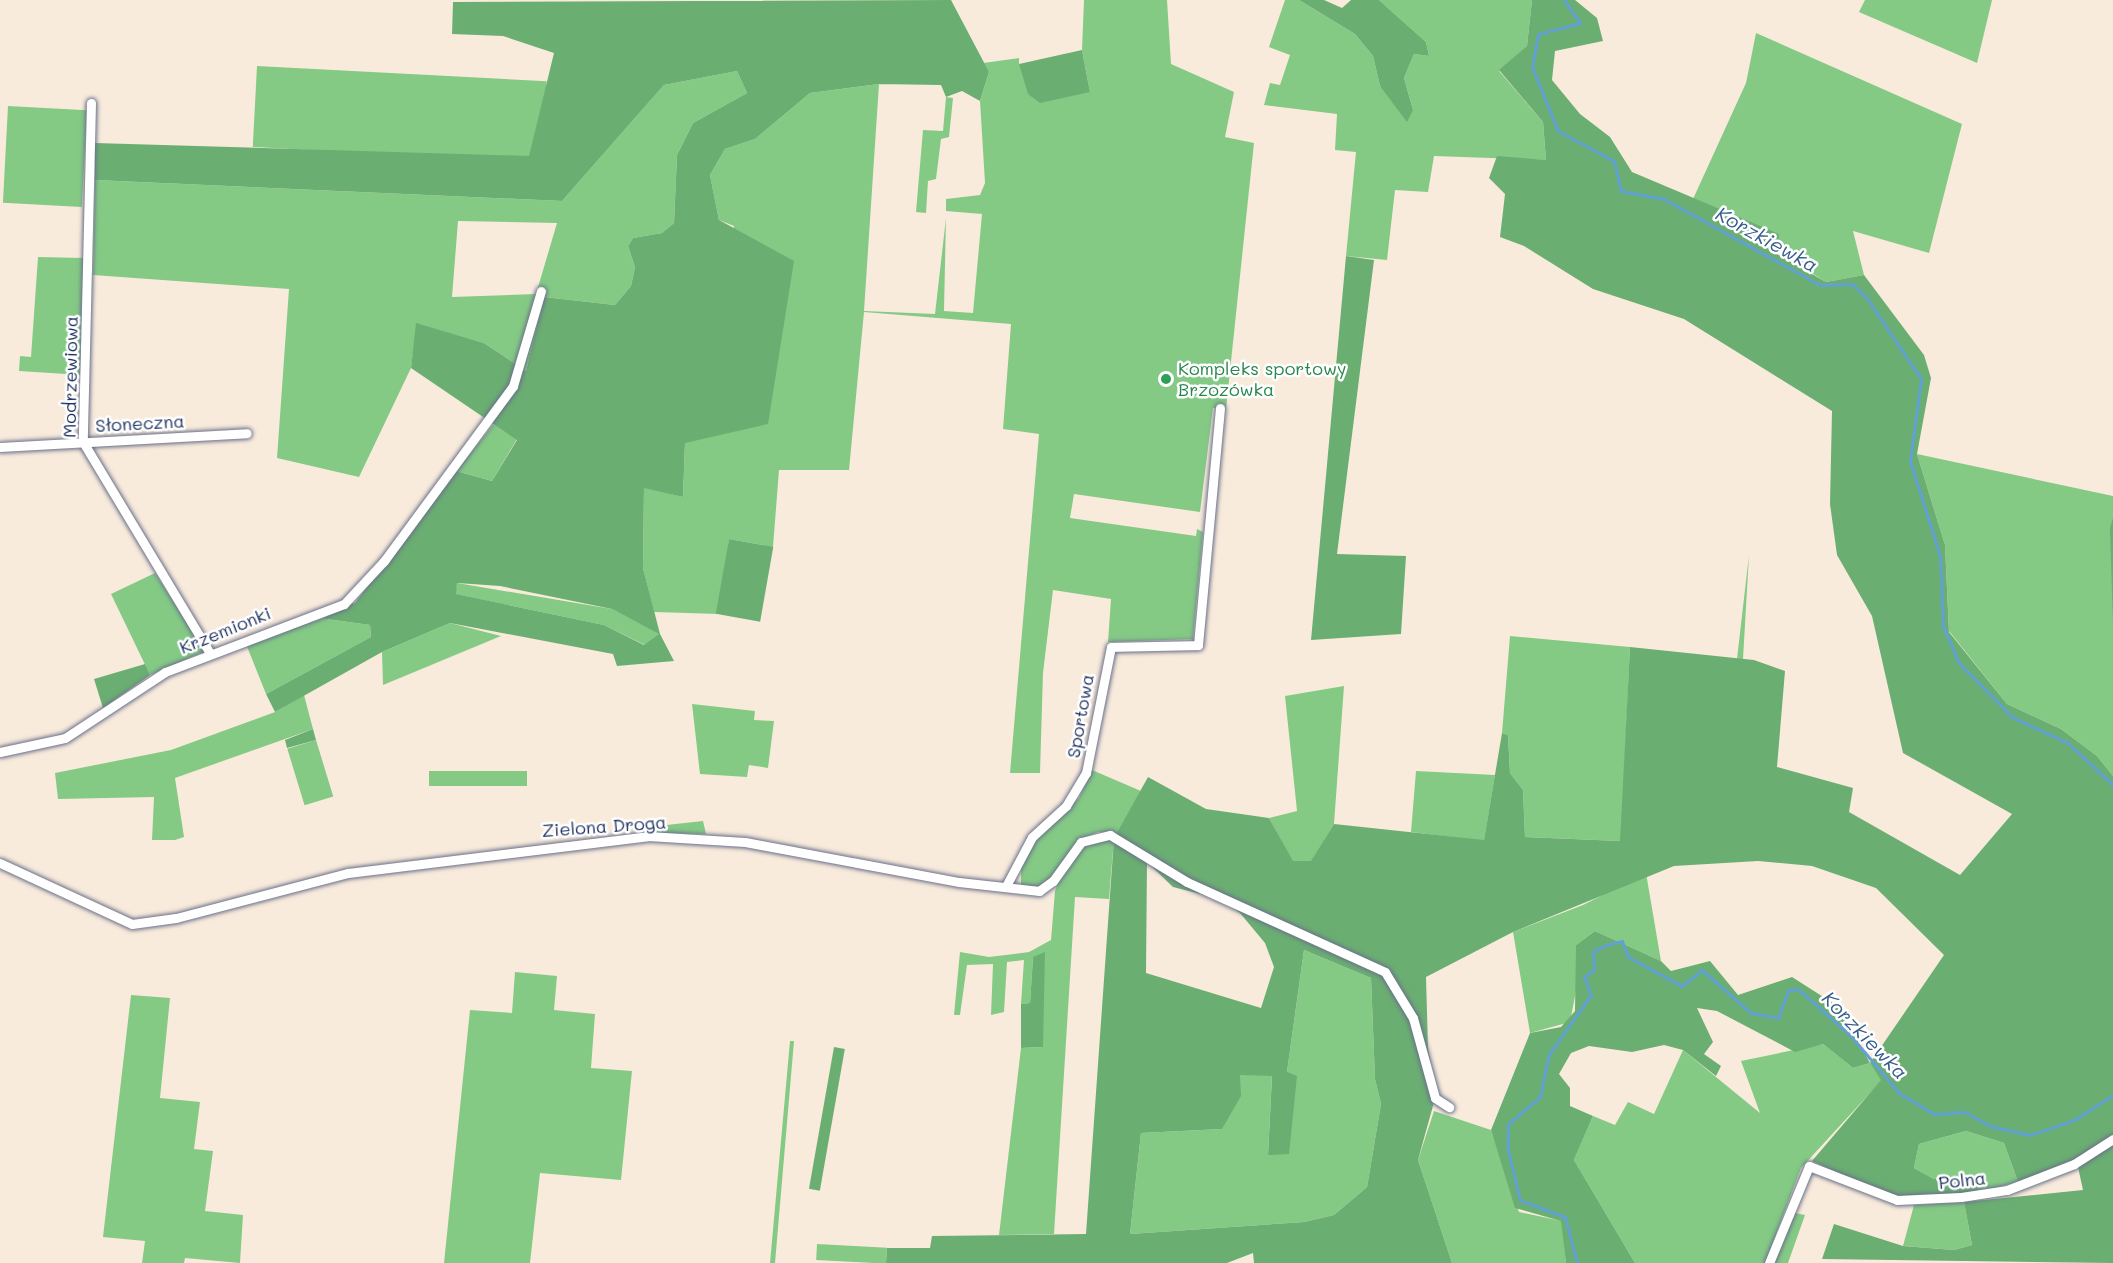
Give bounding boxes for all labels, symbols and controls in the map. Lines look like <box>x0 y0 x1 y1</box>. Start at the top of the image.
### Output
water label: Korzkiewka <box>1712 201 1822 277</box>
street label: Modrzewiowa <box>58 316 82 438</box>
place label: Kompleks sportowy Brzozówka <box>1178 358 1346 400</box>
marker: Kompleks sportowy Brzozówka <box>1159 372 1173 386</box>
street label: Słoneczna <box>95 410 185 436</box>
street label: Krzemionki <box>176 602 274 658</box>
street label: Sportowa <box>1062 672 1098 760</box>
street label: Zielona Droga <box>541 811 667 841</box>
water label: Korzkiewka <box>1817 986 1913 1084</box>
street label: Polna <box>1937 1167 1987 1193</box>

